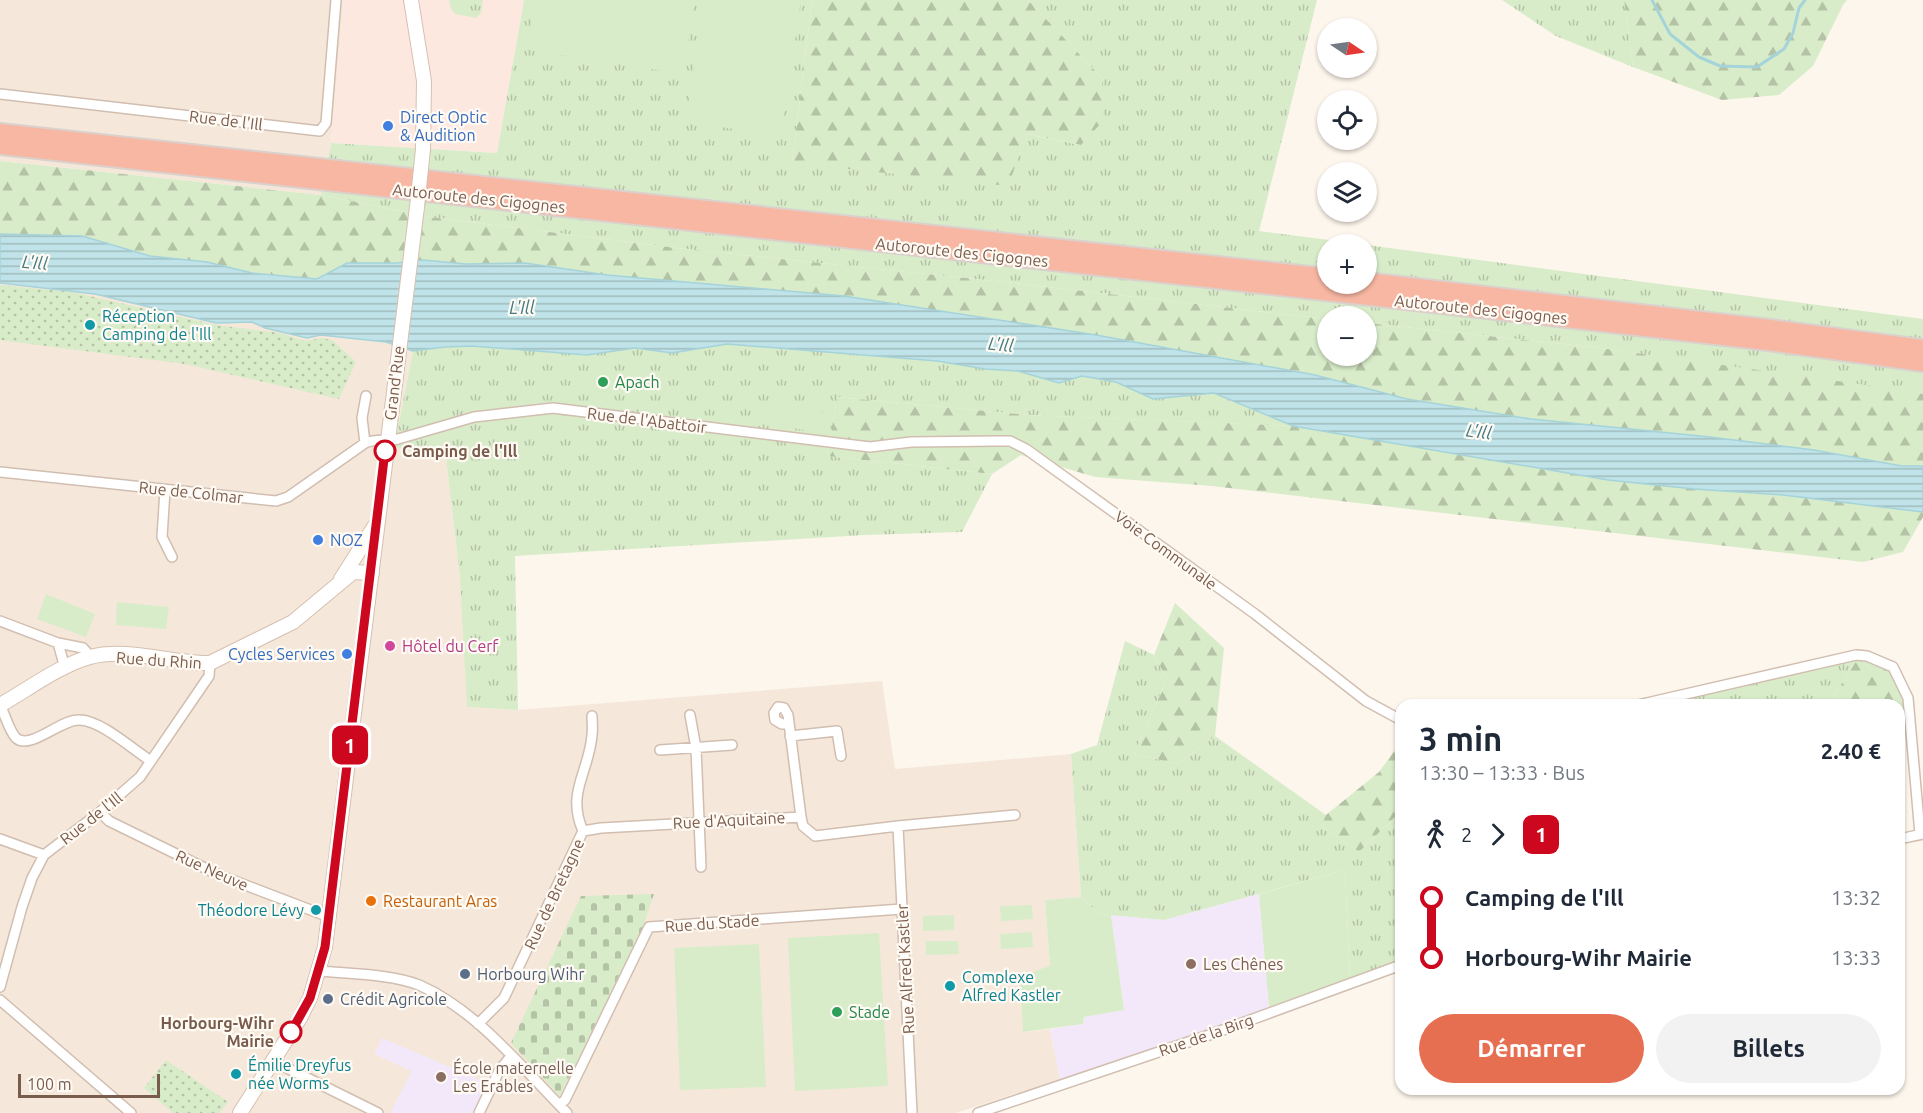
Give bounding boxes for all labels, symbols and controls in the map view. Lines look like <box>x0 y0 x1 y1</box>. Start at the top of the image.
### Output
north arrow <box>1317 18 1377 78</box>
map controls <box>1317 18 1377 366</box>
button: locate <box>1317 90 1377 150</box>
street label: Rue de l'Ill <box>188 107 264 133</box>
place label: Direct Optic & Audition <box>400 108 487 144</box>
marker: Direct Optic & Audition <box>381 119 395 133</box>
button: layers <box>1317 162 1377 222</box>
street label: Autoroute des Cigognes <box>392 180 566 216</box>
street label: Autoroute des Cigognes <box>875 234 1049 270</box>
button: + <box>1317 234 1377 294</box>
water label: L'Ill <box>21 251 49 273</box>
street label: Autoroute des Cigognes <box>1394 291 1568 327</box>
water label: L'Ill <box>509 297 535 317</box>
button: − <box>1317 306 1377 366</box>
place label: Réception Camping de l'Ill <box>102 307 212 343</box>
marker: Réception Camping de l'Ill <box>83 318 97 332</box>
water label: L'Ill <box>987 333 1015 355</box>
street label: Grand'Rue <box>380 345 408 421</box>
place label: Apach <box>615 373 660 391</box>
marker: Apach <box>596 375 610 389</box>
street label: Rue de l'Abattoir <box>586 404 708 436</box>
water label: L'Ill <box>1465 419 1493 443</box>
marker: Camping de l'Ill <box>374 440 396 462</box>
place label: Camping de l'Ill <box>402 442 517 460</box>
street label: Rue de Colmar <box>138 478 244 506</box>
street label: Voie Communale <box>1112 507 1220 593</box>
place label: NOZ <box>330 531 363 549</box>
marker: NOZ <box>311 533 325 547</box>
place label: Hôtel du Cerf <box>402 637 499 655</box>
marker: Hôtel du Cerf <box>383 639 397 653</box>
place label: Cycles Services <box>228 645 335 663</box>
marker: Cycles Services <box>340 647 354 661</box>
street label: Rue du Rhin <box>116 648 202 672</box>
text: 3 min <box>1419 720 1502 757</box>
line badge: 1 <box>330 726 370 764</box>
text: 1 <box>344 733 356 757</box>
text: 2.40 € <box>1821 738 1881 763</box>
text: 13:30 – 13:33 · Bus <box>1419 761 1585 784</box>
street label: Rue de l'Ill <box>56 788 126 848</box>
street label: Rue d'Aquitaine <box>672 808 786 832</box>
icon: walk <box>1419 818 1452 851</box>
icon: forward <box>1481 818 1514 851</box>
text: 1 <box>1535 822 1547 846</box>
text: 2 <box>1461 823 1472 846</box>
street label: Rue de Bretagne <box>520 836 588 952</box>
street label: Rue Neuve <box>173 846 251 894</box>
text: Camping de l'Ill <box>1465 885 1624 910</box>
text: 13:32 <box>1831 886 1881 909</box>
place label: Restaurant Aras <box>383 892 497 910</box>
marker: Restaurant Aras <box>364 894 378 908</box>
place label: Théodore Lévy <box>198 901 304 919</box>
marker: Théodore Lévy <box>309 903 323 917</box>
street label: Rue Alfred Kastler <box>893 903 917 1035</box>
street label: Rue du Stade <box>664 911 760 935</box>
text: Horbourg-Wihr Mairie <box>1465 945 1692 970</box>
text: 13:33 <box>1831 946 1881 969</box>
place label: Les Chênes <box>1203 955 1283 973</box>
marker: Les Chênes <box>1184 957 1198 971</box>
place label: Horbourg Wihr <box>477 965 585 983</box>
marker: Horbourg Wihr <box>458 967 472 981</box>
place label: Complexe Alfred Kastler <box>962 968 1061 1004</box>
marker: Complexe Alfred Kastler <box>943 979 957 993</box>
place label: Crédit Agricole <box>340 990 447 1008</box>
marker: Crédit Agricole <box>321 992 335 1006</box>
place label: Stade <box>849 1003 890 1021</box>
marker: Stade <box>830 1005 844 1019</box>
street label: Rue de la Birg <box>1156 1010 1256 1060</box>
place label: Horbourg-Wihr Mairie <box>160 1014 274 1050</box>
button: Démarrer <box>1419 1014 1644 1083</box>
button: Billets <box>1656 1014 1881 1083</box>
marker: Horbourg-Wihr Mairie <box>280 1021 302 1043</box>
place label: Émilie Dreyfus née Worms <box>248 1054 351 1092</box>
place label: École maternelle Les Erables <box>453 1057 574 1095</box>
marker: Émilie Dreyfus née Worms <box>229 1067 243 1081</box>
marker: École maternelle Les Erables <box>434 1070 448 1084</box>
scale bar <box>18 1071 160 1098</box>
text: 100 m <box>27 1075 72 1093</box>

